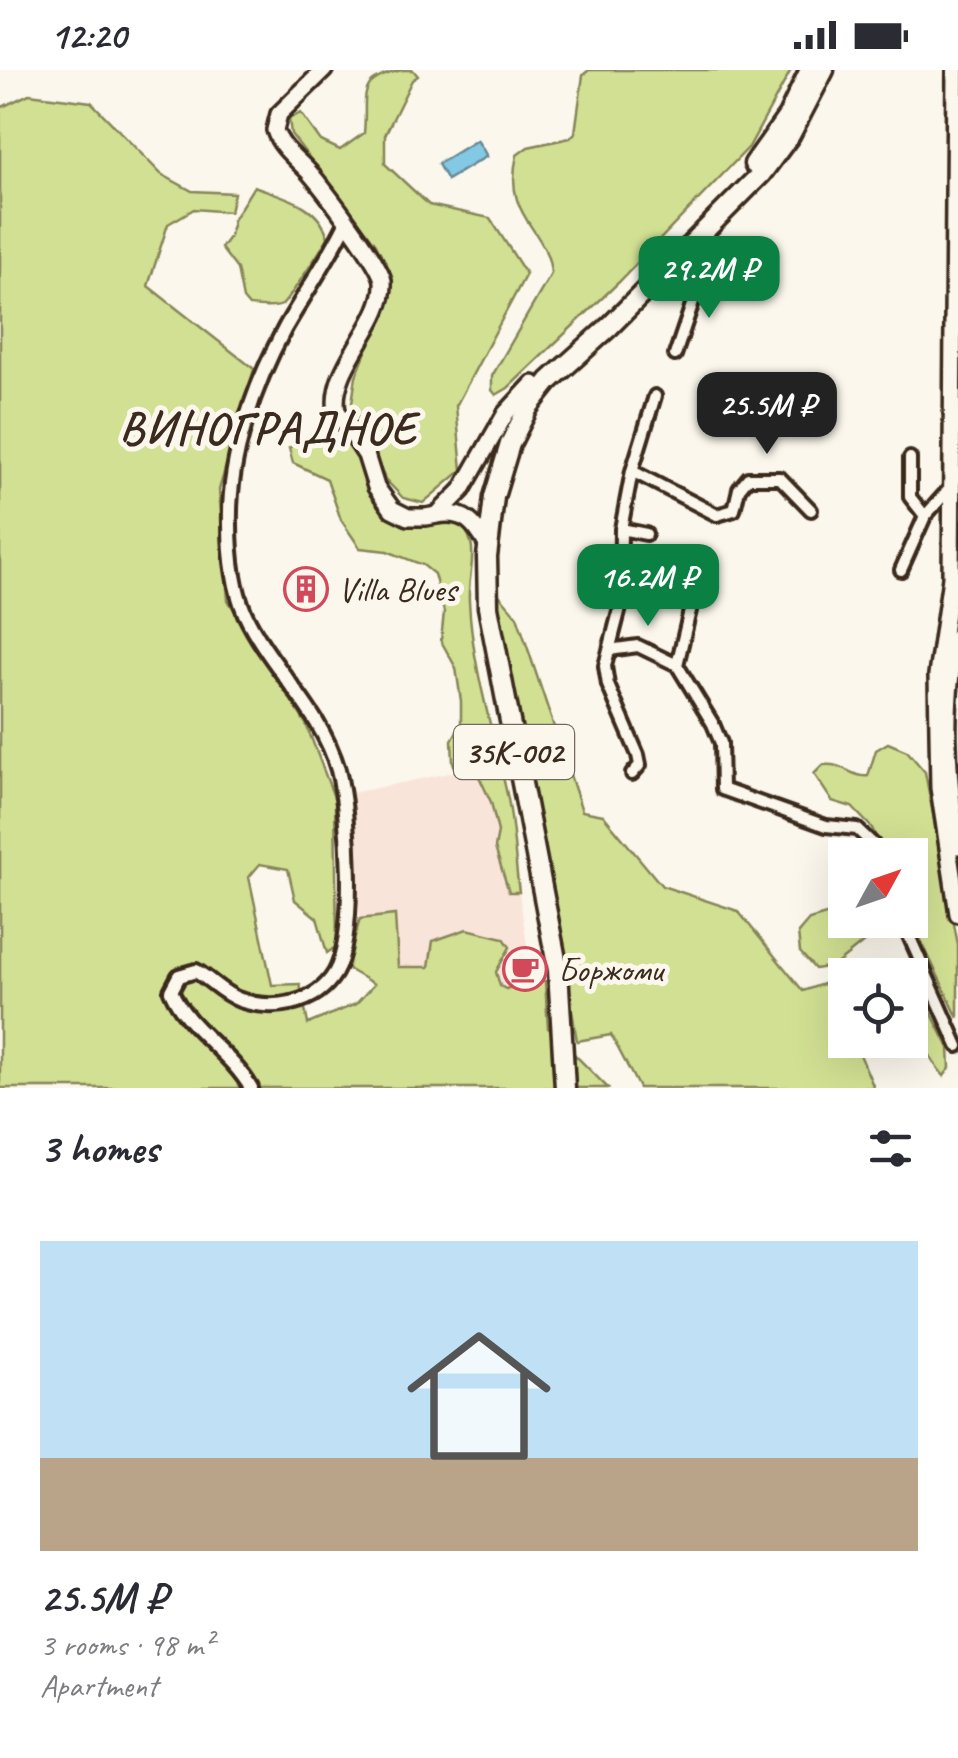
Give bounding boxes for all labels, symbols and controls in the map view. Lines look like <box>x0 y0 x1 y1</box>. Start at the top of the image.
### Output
text: 12:20 <box>50 12 126 59</box>
pin: 29.2M ₽ <box>617 236 801 321</box>
text: 29.2M ₽ <box>661 248 757 289</box>
pin: 25.5M ₽ <box>675 372 859 457</box>
text: 25.5M ₽ <box>719 384 815 425</box>
district label: ВИНОГРАДНОЕ <box>119 400 421 457</box>
pin: 16.2M ₽ <box>556 544 740 629</box>
text: 16.2M ₽ <box>599 556 697 597</box>
building icon: Villa Blues <box>283 566 329 612</box>
place label: Villa Blues <box>338 567 459 612</box>
road number: 35К-002 <box>454 725 574 779</box>
north arrow <box>828 838 928 938</box>
map controls <box>828 838 928 1058</box>
cafe icon: Боржоми <box>502 946 548 992</box>
place label: Боржоми <box>558 947 666 992</box>
button: locate <box>828 958 928 1058</box>
icon: filters <box>863 1121 918 1176</box>
text: 3 homes <box>40 1122 159 1175</box>
icon: home <box>389 1306 569 1486</box>
text: 25.5M ₽ <box>40 1571 166 1624</box>
text: 3 rooms · 98 m² <box>40 1624 213 1665</box>
text: Apartment <box>40 1665 158 1706</box>

